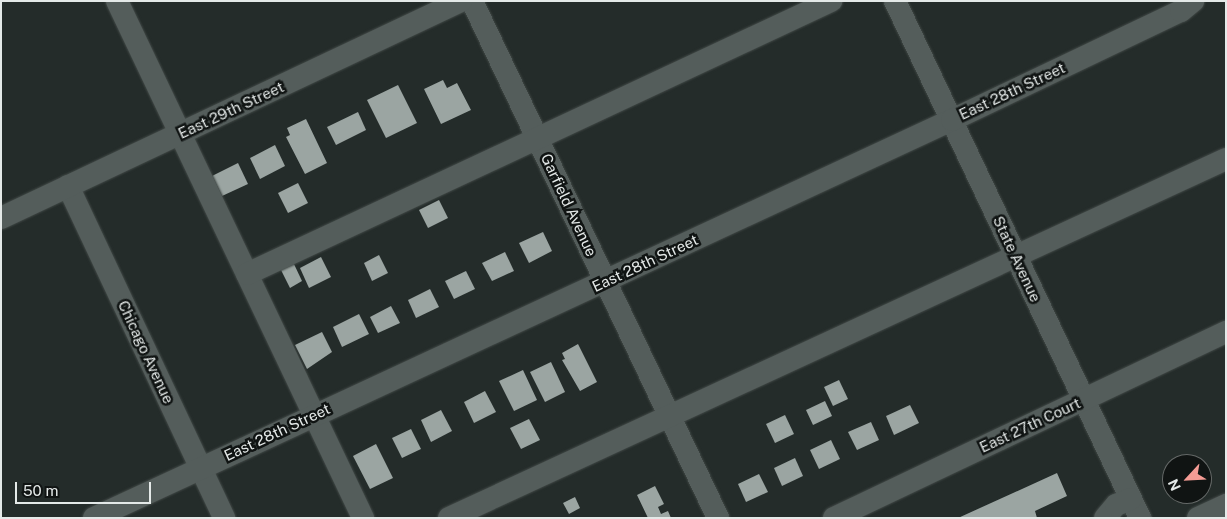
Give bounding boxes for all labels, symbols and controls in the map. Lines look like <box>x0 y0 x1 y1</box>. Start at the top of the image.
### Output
street label: East 28th Street <box>956 59 1068 123</box>
street label: East 29th Street <box>175 78 287 142</box>
street label: Garfield Avenue <box>537 151 601 259</box>
street label: State Avenue <box>989 213 1045 305</box>
street label: East 28th Street <box>589 231 701 295</box>
street label: Chicago Avenue <box>114 298 178 406</box>
street label: East 27th Court <box>977 394 1083 456</box>
street label: East 28th Street <box>221 400 333 464</box>
north arrow <box>1162 454 1212 504</box>
scale bar <box>18 472 154 504</box>
text: N <box>1165 477 1184 493</box>
text: 50 m <box>23 482 58 499</box>

